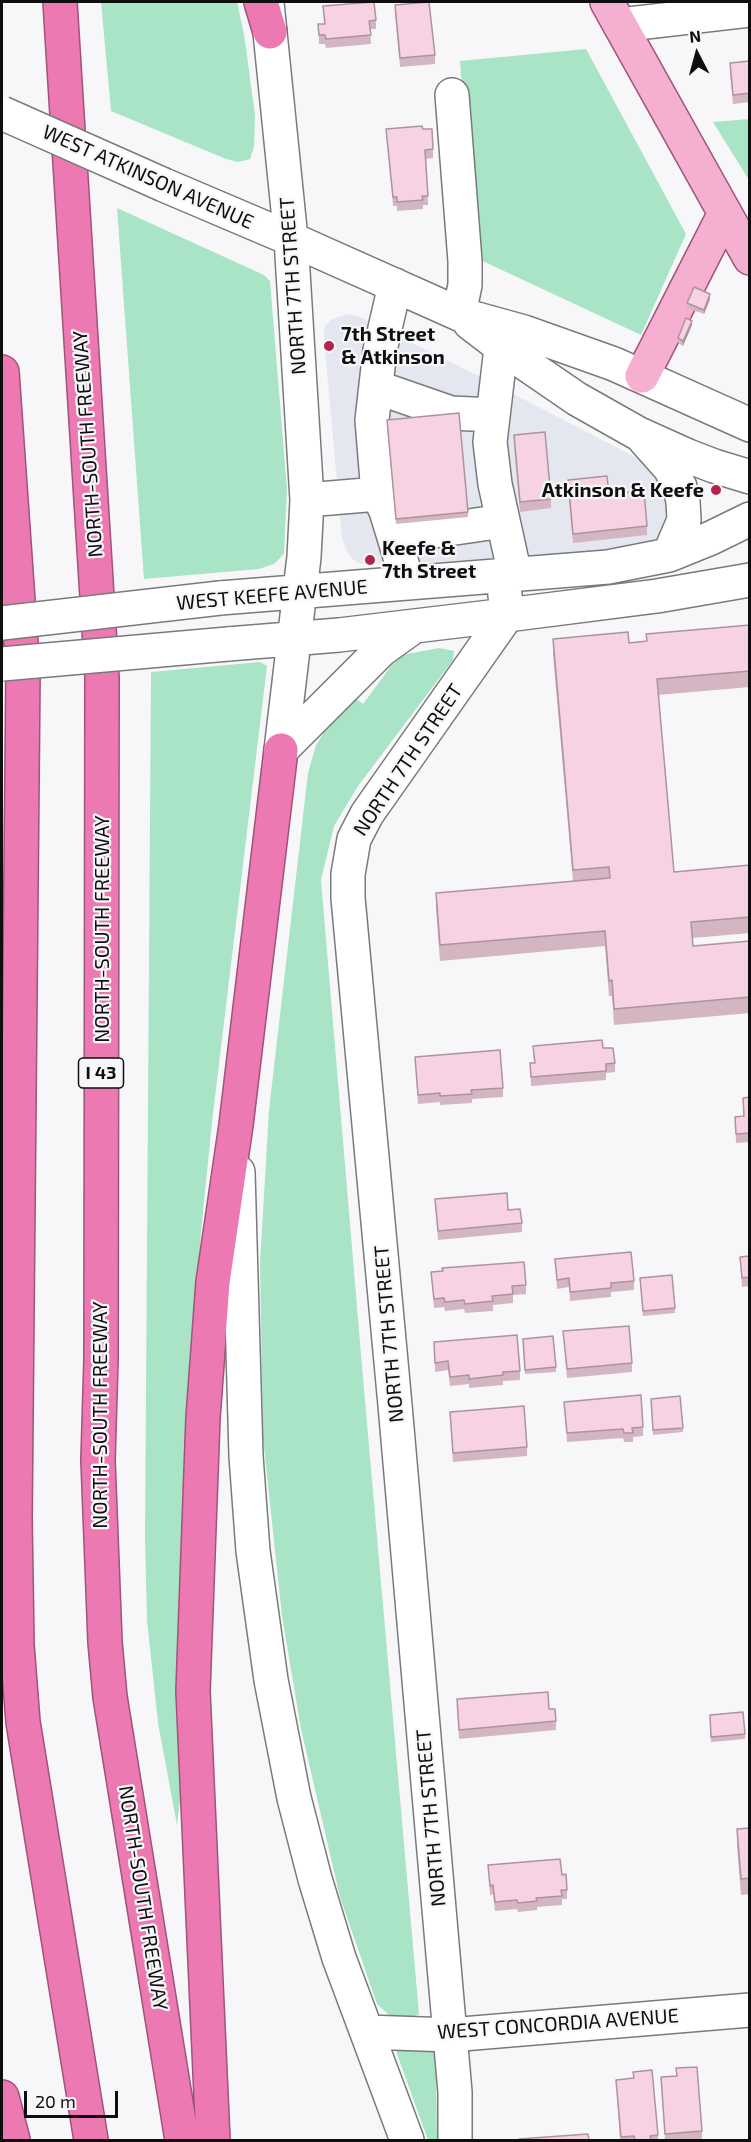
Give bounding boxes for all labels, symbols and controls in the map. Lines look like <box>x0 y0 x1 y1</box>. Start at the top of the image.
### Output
north arrow <box>667 24 727 84</box>
text: N <box>688 26 702 46</box>
street label: WEST ATKINSON AVENUE <box>39 120 257 234</box>
street label: NORTH 7TH STREET <box>275 196 311 376</box>
place label: 7th Street & Atkinson <box>341 322 445 369</box>
street label: NORTH-SOUTH FREEWAY <box>68 330 108 558</box>
marker: 7th Street & Atkinson <box>322 339 336 353</box>
place label: Atkinson & Keefe <box>542 478 704 502</box>
marker: Atkinson & Keefe <box>709 483 723 497</box>
place label: Keefe & 7th Street <box>382 536 476 583</box>
marker: Keefe & 7th Street <box>363 553 377 567</box>
street label: WEST KEEFE AVENUE <box>175 575 369 615</box>
street label: NORTH 7TH STREET <box>348 680 468 840</box>
street label: NORTH-SOUTH FREEWAY <box>90 815 114 1043</box>
road number: I 43 <box>78 1058 124 1088</box>
street label: NORTH 7TH STREET <box>369 1244 409 1424</box>
street label: NORTH-SOUTH FREEWAY <box>88 1301 112 1529</box>
street label: NORTH 7TH STREET <box>411 1728 451 1908</box>
street label: NORTH-SOUTH FREEWAY <box>113 1784 173 2012</box>
street label: WEST CONCORDIA AVENUE <box>436 2004 680 2044</box>
scale bar <box>27 2079 122 2117</box>
text: 20 m <box>35 2090 76 2112</box>

